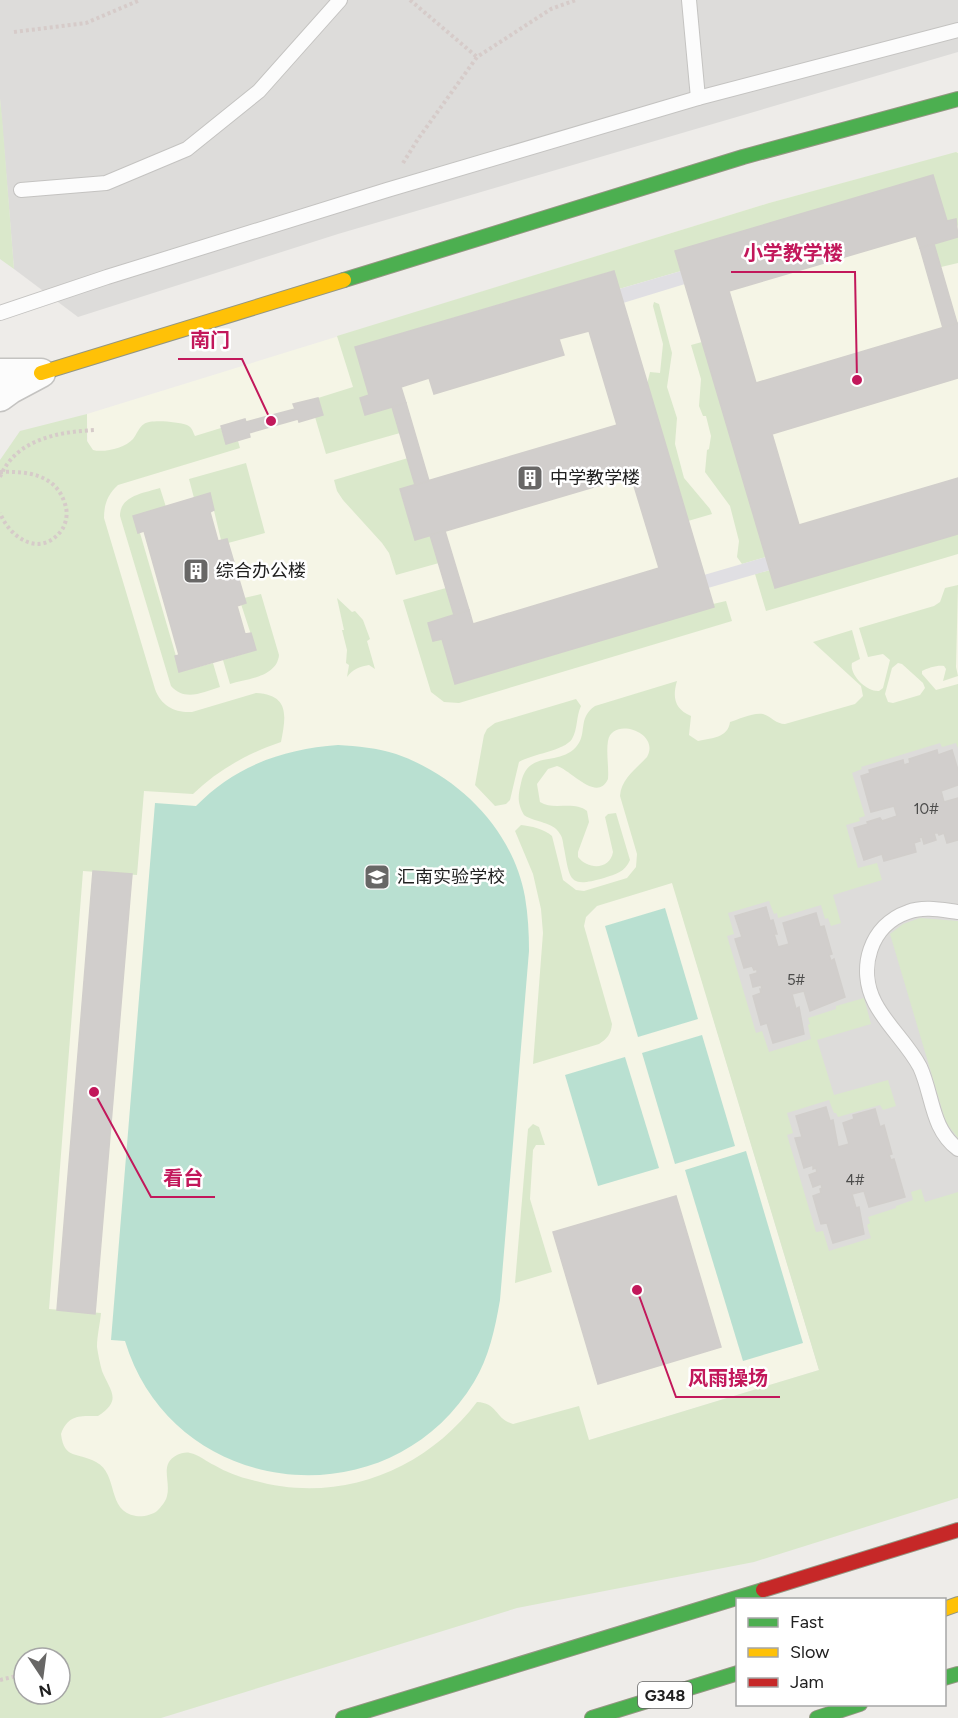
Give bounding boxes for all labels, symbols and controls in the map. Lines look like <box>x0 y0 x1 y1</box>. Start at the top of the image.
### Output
callout: 小学教学楼 <box>731 234 855 272</box>
text: 小学教学楼 <box>743 241 843 265</box>
callout: 南门 <box>178 321 242 359</box>
text: 南门 <box>190 328 230 352</box>
building icon: 中学教学楼 <box>515 463 545 493</box>
place label: 中学教学楼 <box>550 467 640 489</box>
building icon: 综合办公楼 <box>181 556 211 586</box>
place label: 综合办公楼 <box>216 560 306 582</box>
house number: 10# <box>913 800 939 818</box>
school or university icon: 汇南实验学校 <box>362 862 392 892</box>
place label: 汇南实验学校 <box>397 866 505 888</box>
house number: 5# <box>787 971 806 989</box>
callout: 看台 <box>151 1159 215 1197</box>
text: 看台 <box>163 1166 203 1190</box>
house number: 4# <box>846 1171 865 1189</box>
callout: 风雨操场 <box>676 1359 780 1397</box>
text: 风雨操场 <box>688 1366 768 1390</box>
legend <box>736 1598 946 1706</box>
text: Fast <box>790 1611 824 1633</box>
text: Slow <box>790 1641 829 1663</box>
north arrow <box>12 1646 72 1706</box>
text: Jam <box>790 1671 824 1693</box>
text: N <box>37 1679 53 1701</box>
road number: G348 <box>638 1682 692 1708</box>

